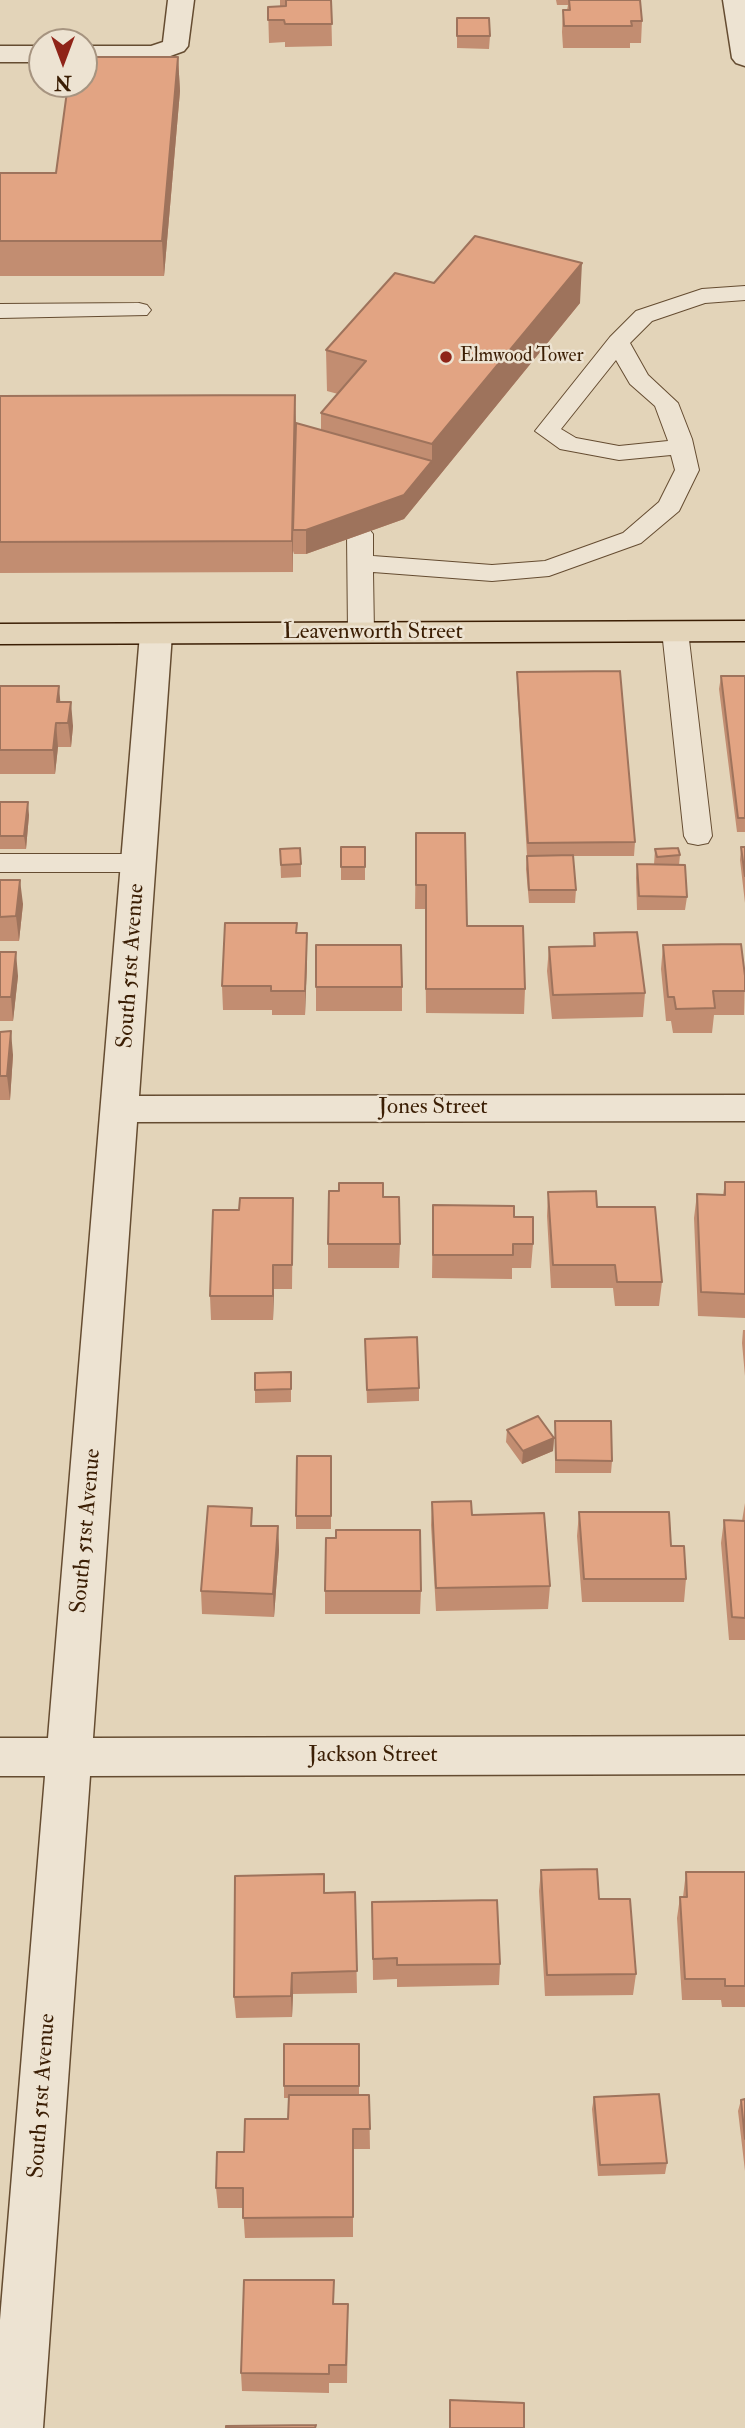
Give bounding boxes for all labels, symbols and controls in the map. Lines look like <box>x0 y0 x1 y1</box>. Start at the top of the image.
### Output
north arrow <box>28 28 98 98</box>
text: N <box>55 70 72 94</box>
place label: Elmwood Tower <box>460 346 584 368</box>
marker: Elmwood Tower <box>438 349 454 365</box>
street label: Leavenworth Street <box>283 619 463 647</box>
street label: South 51st Avenue <box>112 883 152 1049</box>
street label: Jones Street <box>378 1094 488 1122</box>
street label: South 51st Avenue <box>66 1448 108 1614</box>
street label: Jackson Street <box>308 1742 438 1770</box>
street label: South 51st Avenue <box>23 2013 63 2179</box>

